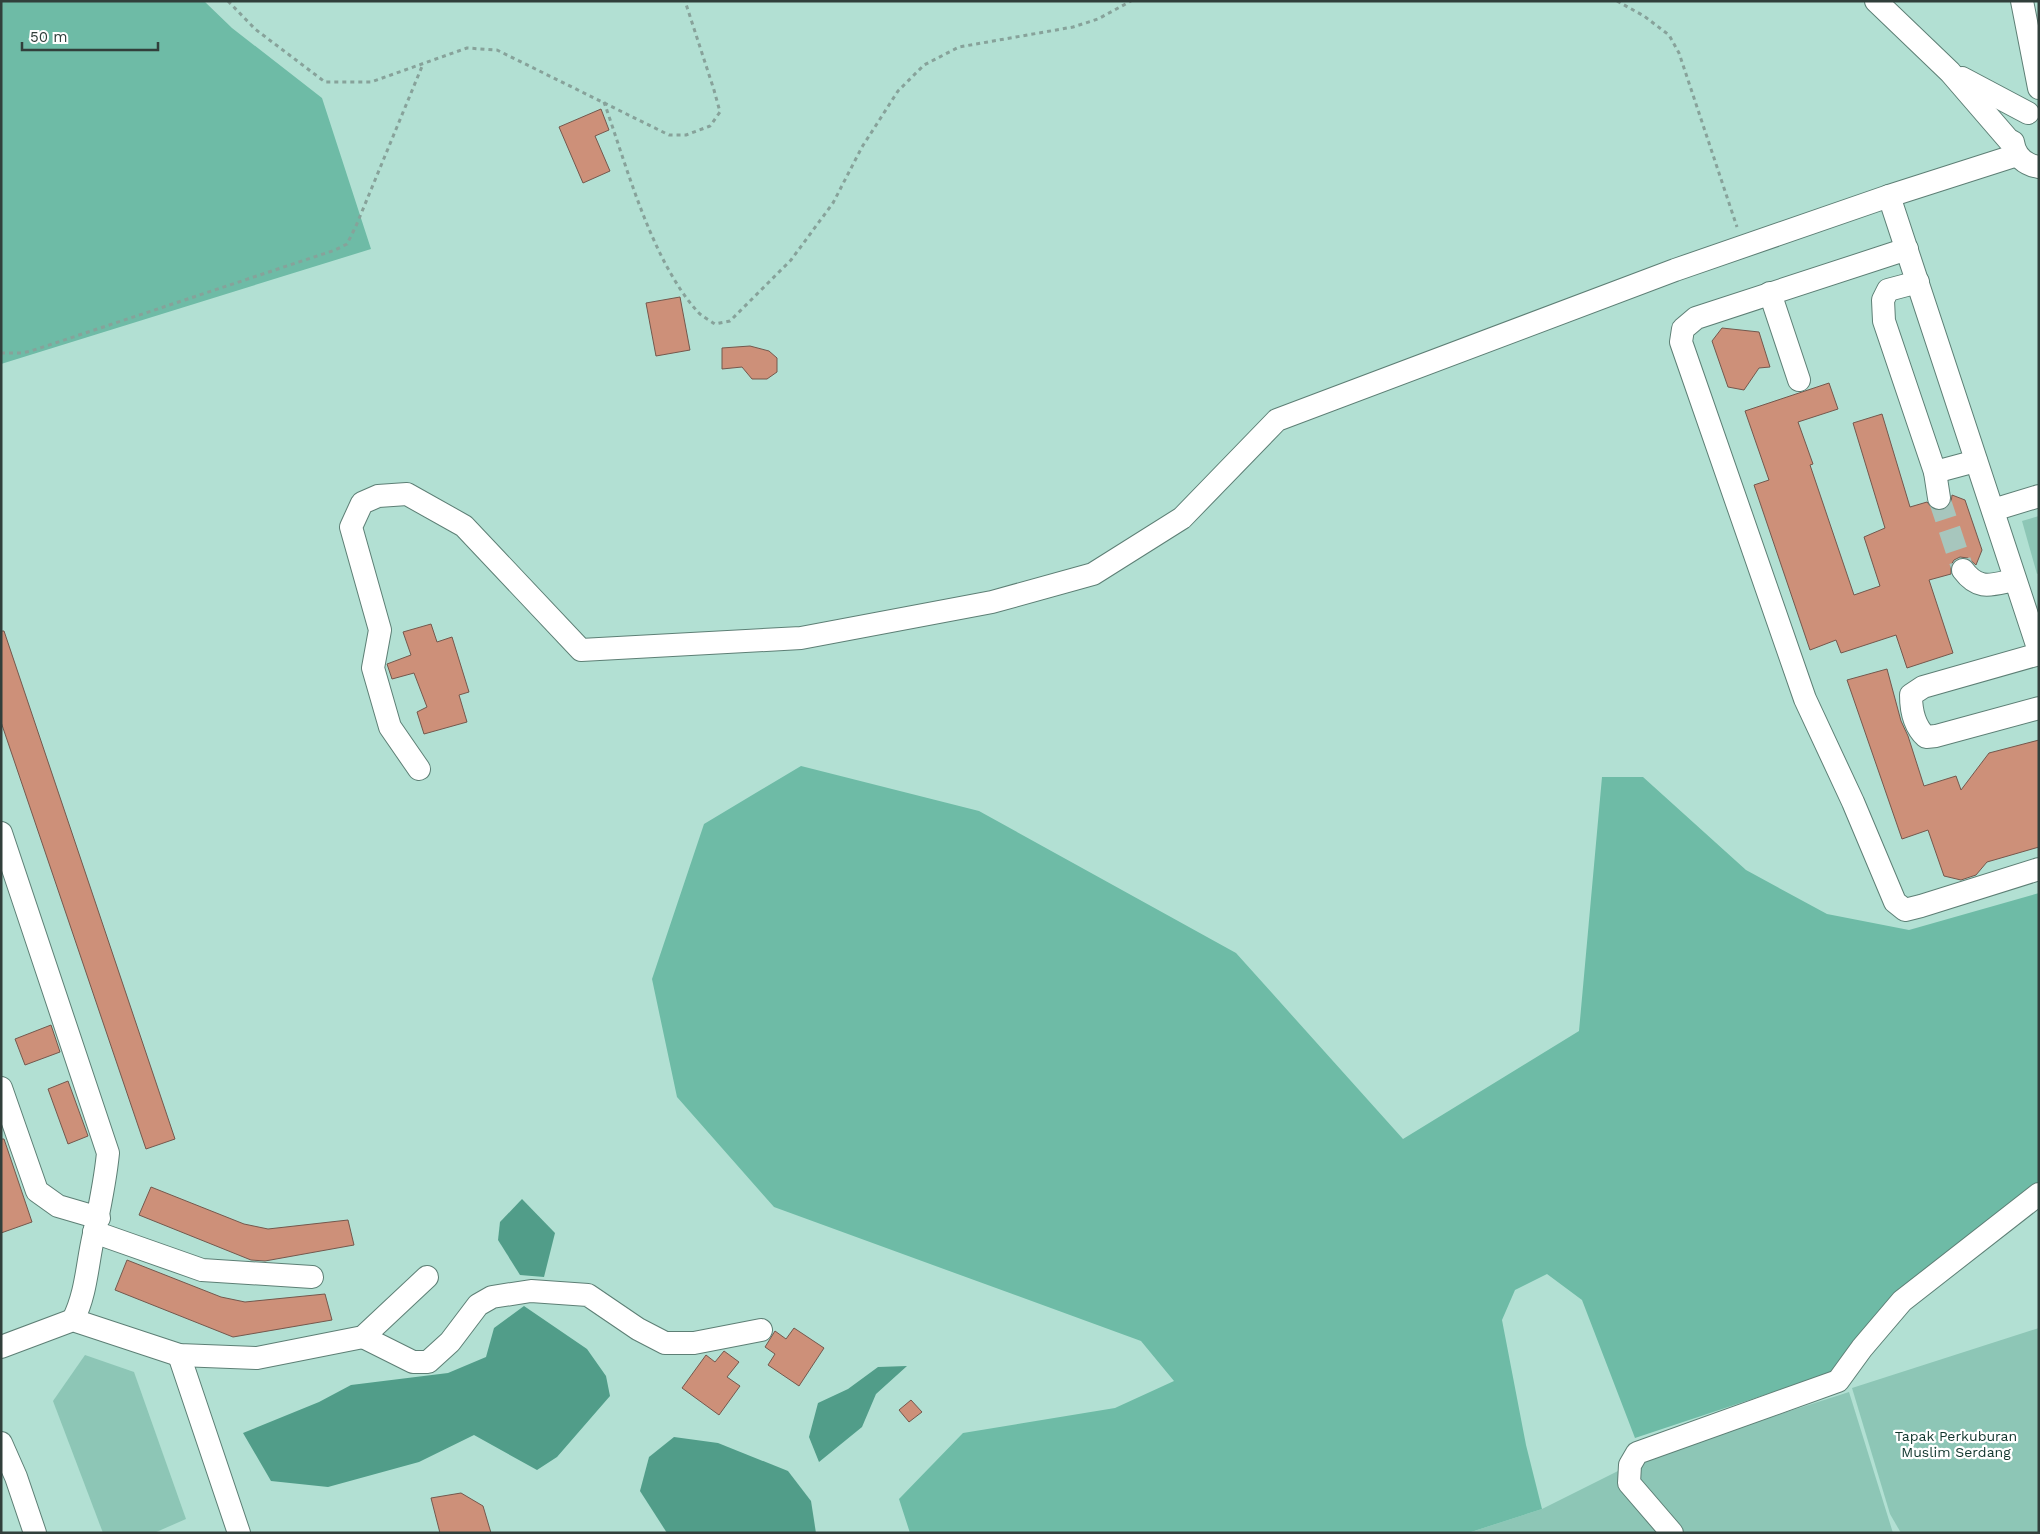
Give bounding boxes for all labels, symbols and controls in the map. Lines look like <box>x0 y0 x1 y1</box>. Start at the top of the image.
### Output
scale bar <box>22 20 159 52</box>
text: 50 m <box>30 28 67 46</box>
park label: Tapak Perkuburan Muslim Serdang <box>1895 1428 2017 1460</box>

